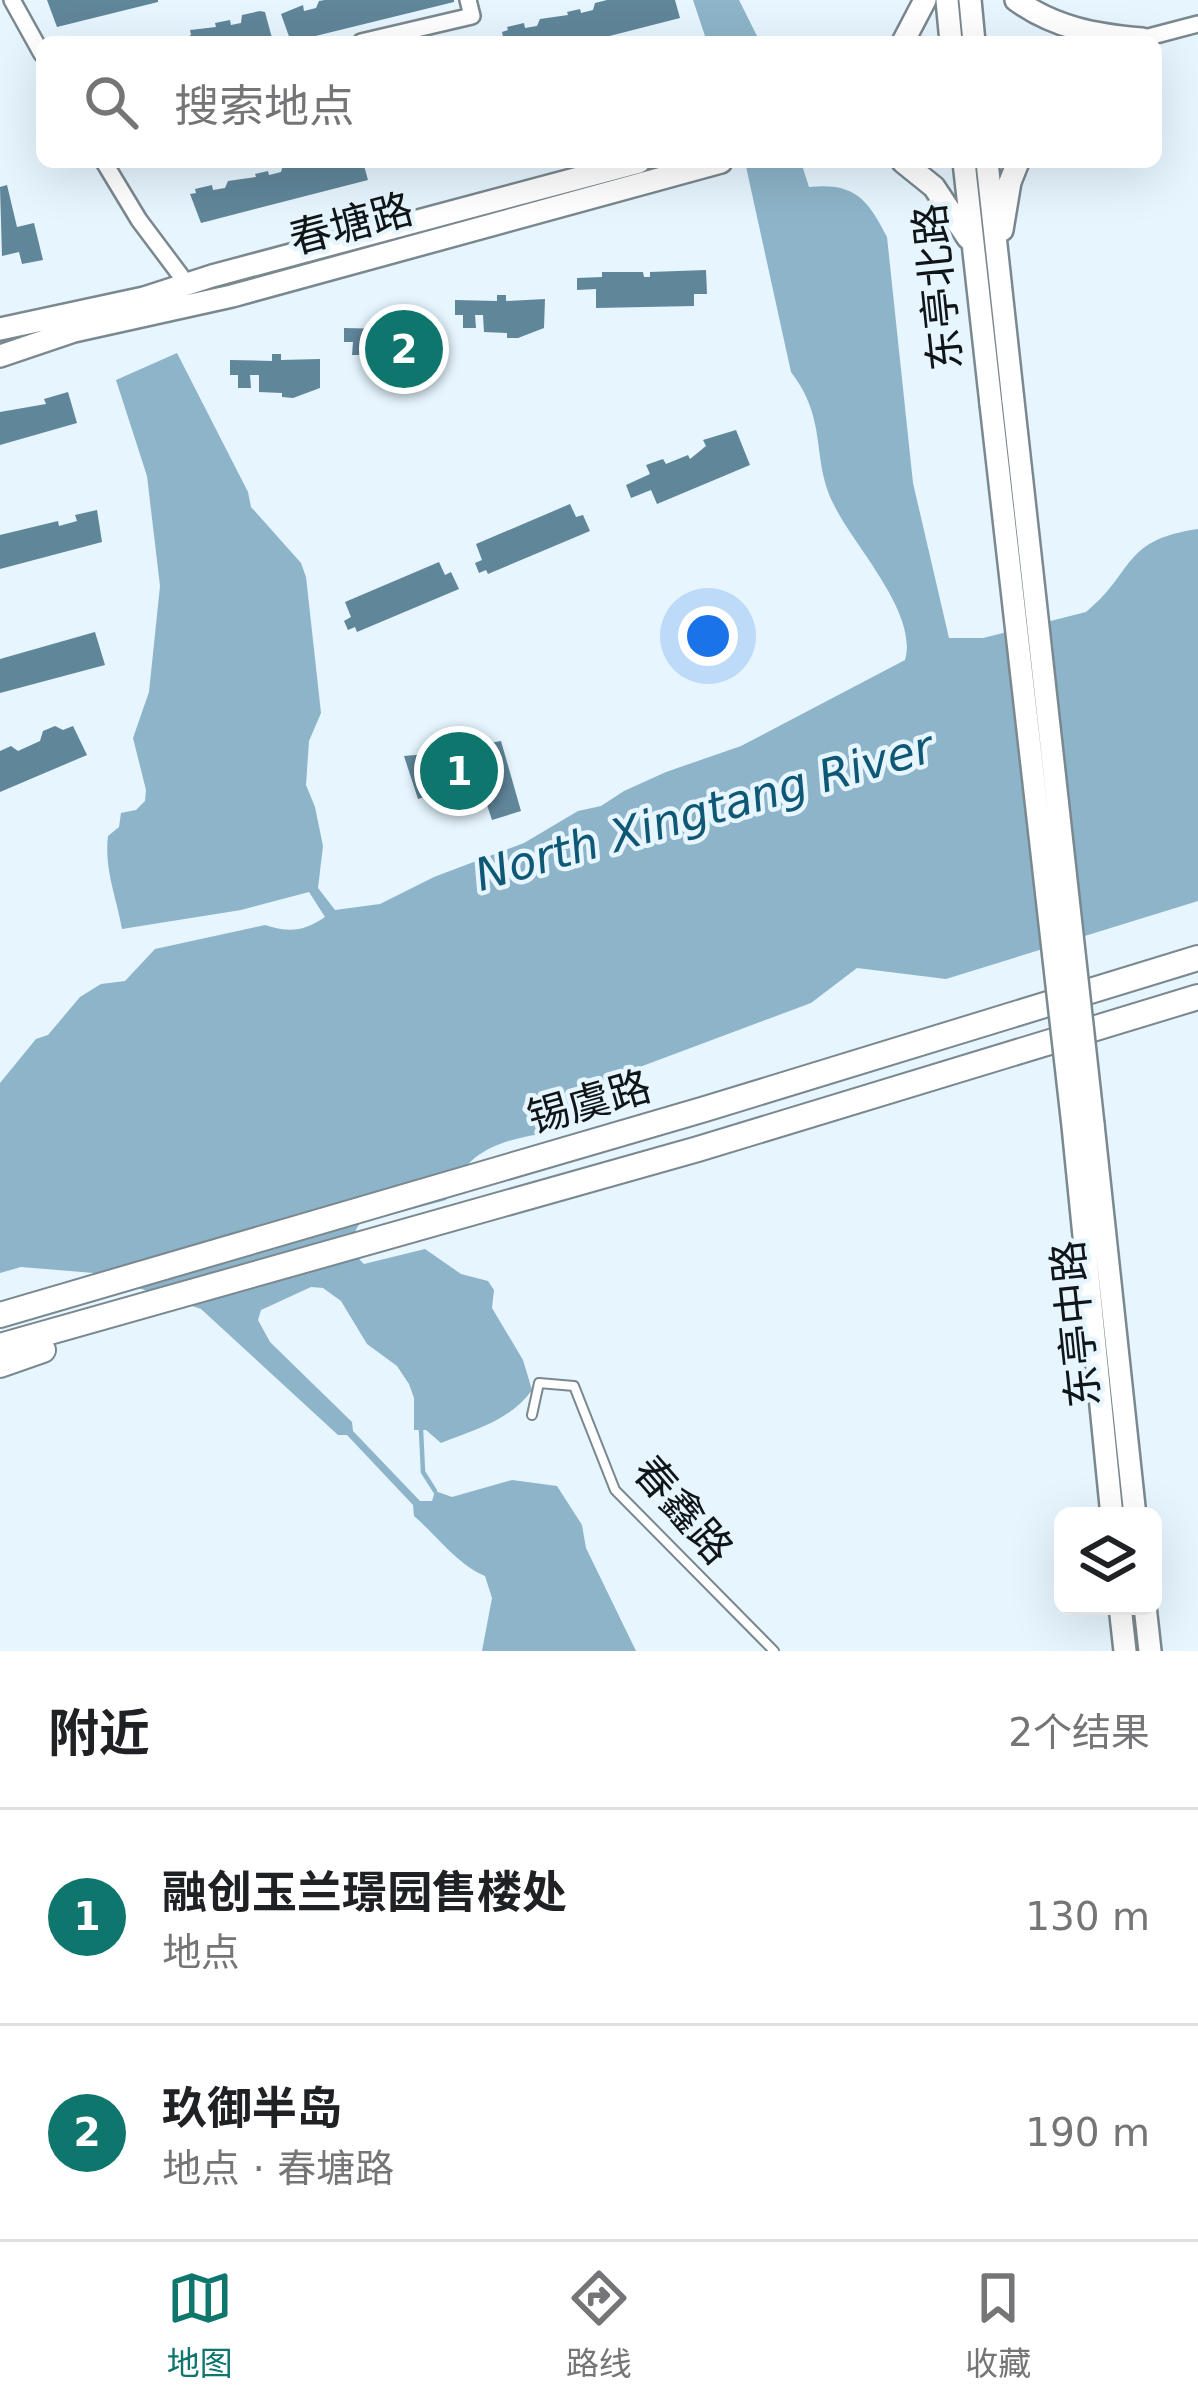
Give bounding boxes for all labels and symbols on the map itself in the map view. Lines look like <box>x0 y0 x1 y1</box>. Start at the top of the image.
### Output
street label: 春塘路 <box>284 184 418 264</box>
street label: 东亭北路 <box>905 201 971 373</box>
pin: 2 <box>365 304 443 394</box>
your location <box>678 606 738 666</box>
water label: North Xingtang River <box>469 720 941 902</box>
pin: 1 <box>420 726 498 816</box>
street label: 锡虞路 <box>522 1061 656 1143</box>
street label: 东亭中路 <box>1043 1238 1109 1410</box>
street label: 春鑫路 <box>623 1446 743 1574</box>

